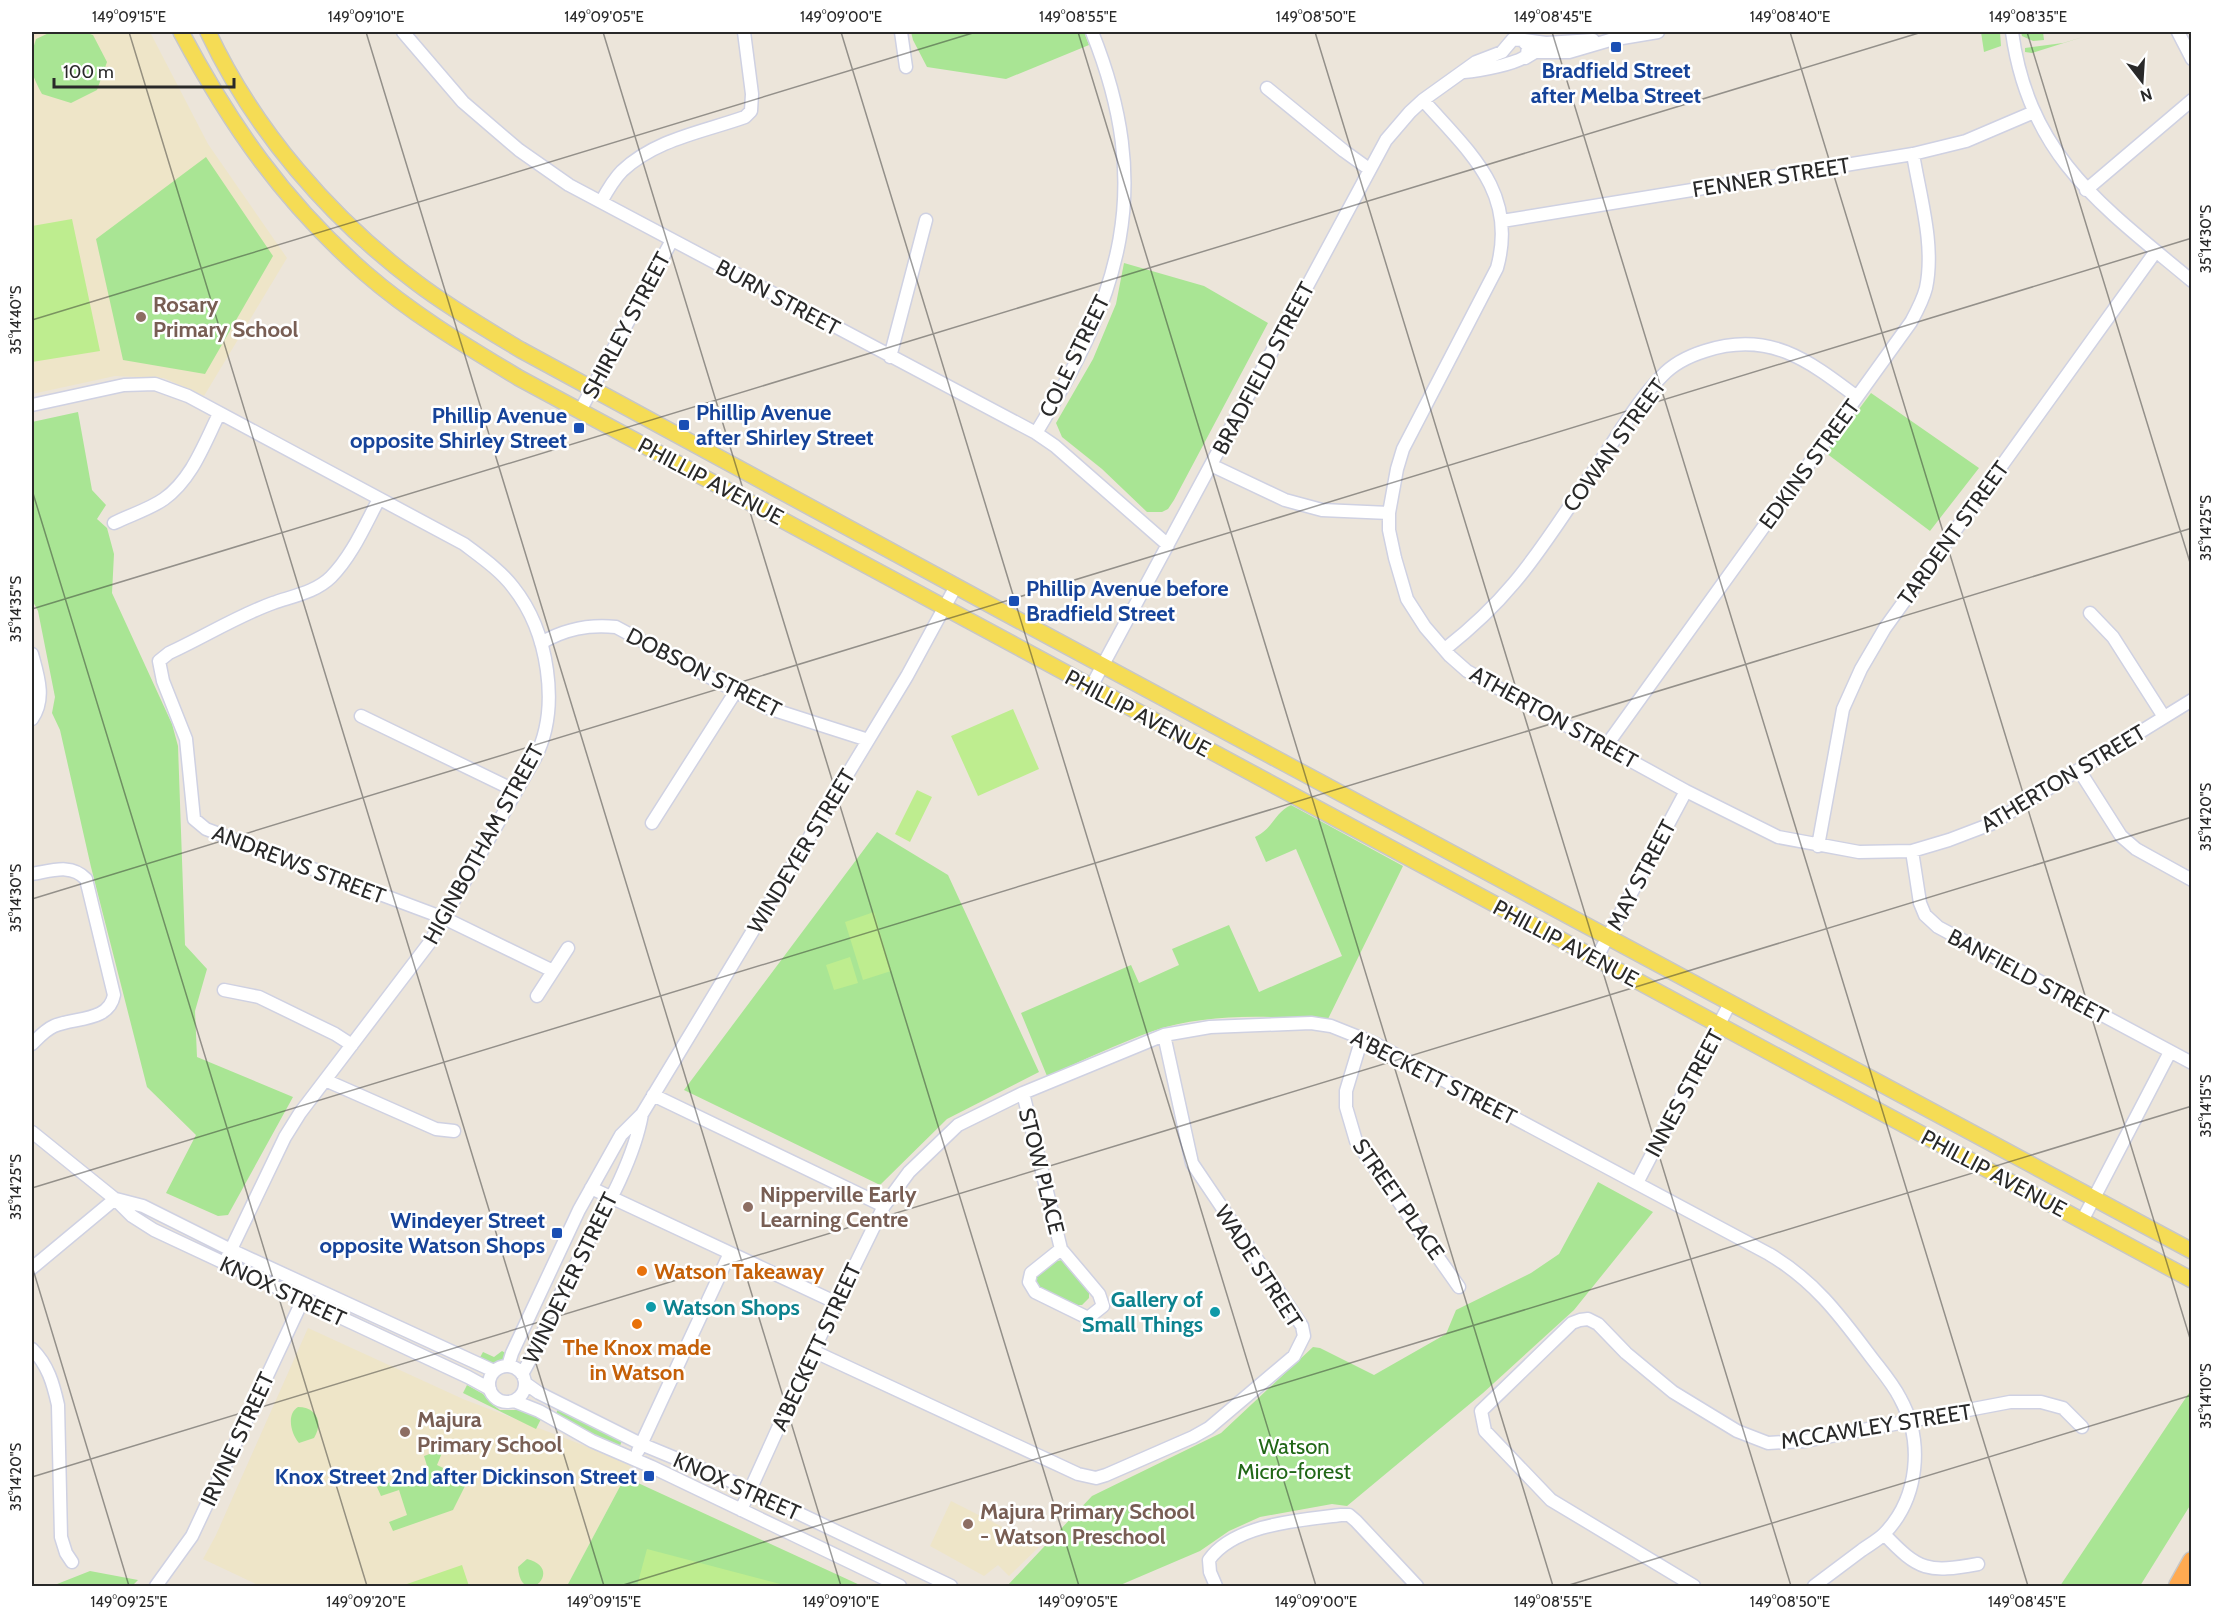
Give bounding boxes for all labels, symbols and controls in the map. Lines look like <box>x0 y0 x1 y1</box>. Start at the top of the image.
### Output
text: 149°09'15"E <box>92 8 166 26</box>
text: 149°09'10"E <box>328 8 404 26</box>
text: 149°09'05"E <box>564 8 644 26</box>
text: 149°09'00"E <box>800 8 882 26</box>
text: 149°08'55"E <box>1039 8 1117 26</box>
text: 149°08'50"E <box>1276 8 1356 26</box>
text: 149°08'45"E <box>1514 8 1592 26</box>
text: 149°08'40"E <box>1750 8 1830 26</box>
text: 149°08'35"E <box>1989 8 2067 26</box>
marker: Bradfield Street after Melba Street <box>1609 40 1623 54</box>
scale bar <box>54 51 234 89</box>
north arrow <box>2112 51 2172 111</box>
place label: Bradfield Street after Melba Street <box>1531 57 1702 109</box>
text: 100 m <box>63 61 114 83</box>
text: N <box>2138 84 2154 106</box>
street label: FENNER STREET <box>1690 152 1852 203</box>
text: 35°14'30"S <box>2197 204 2215 273</box>
street label: SHIRLEY STREET <box>577 247 676 403</box>
street label: BURN STREET <box>711 253 845 342</box>
street label: BRADFIELD STREET <box>1207 277 1320 459</box>
text: 35°14'40"S <box>7 285 25 355</box>
place label: Rosary Primary School <box>153 291 299 343</box>
street label: COLE STREET <box>1033 291 1116 422</box>
marker: Rosary Primary School <box>134 310 148 324</box>
street label: COWAN STREET <box>1557 373 1672 517</box>
street label: EDKINS STREET <box>1753 394 1866 534</box>
place label: Phillip Avenue after Shirley Street <box>696 399 874 451</box>
place label: Phillip Avenue opposite Shirley Street <box>350 402 567 454</box>
marker: Phillip Avenue after Shirley Street <box>677 418 691 432</box>
marker: Phillip Avenue opposite Shirley Street <box>572 421 586 435</box>
street label: PHILLIP AVENUE <box>634 432 788 531</box>
street label: TARDENT STREET <box>1892 456 2015 611</box>
text: 35°14'25"S <box>2197 495 2215 561</box>
place label: Phillip Avenue before Bradfield Street <box>1026 575 1228 627</box>
text: 35°14'35"S <box>7 576 25 642</box>
marker: Phillip Avenue before Bradfield Street <box>1007 594 1021 608</box>
street label: DOBSON STREET <box>622 622 786 723</box>
street label: ATHERTON STREET <box>1465 660 1642 775</box>
street label: PHILLIP AVENUE <box>1061 664 1215 763</box>
street label: ATHERTON STREET <box>1976 718 2151 838</box>
street label: HIGINBOTHAM STREET <box>417 739 550 949</box>
street label: WINDEYER STREET <box>742 764 861 938</box>
text: 35°14'20"S <box>2197 783 2215 851</box>
street label: MAY STREET <box>1601 815 1682 935</box>
street label: ANDREWS STREET <box>209 819 389 910</box>
text: 35°14'30"S <box>7 863 25 932</box>
street label: PHILLIP AVENUE <box>1489 894 1643 993</box>
street label: BANFIELD STREET <box>1943 923 2113 1030</box>
street label: A'BECKETT STREET <box>1347 1024 1521 1131</box>
street label: INNES STREET <box>1640 1025 1729 1162</box>
text: 35°14'15"S <box>2197 1074 2215 1138</box>
street label: STOW PLACE <box>1013 1105 1070 1237</box>
street label: PHILLIP AVENUE <box>1917 1124 2071 1223</box>
street label: STREET PLACE <box>1347 1134 1450 1265</box>
text: 35°14'25"S <box>7 1154 25 1220</box>
place label: Nipperville Early Learning Centre <box>760 1181 917 1233</box>
street label: WINDEYER STREET <box>517 1188 624 1368</box>
marker: Nipperville Early Learning Centre <box>741 1200 755 1214</box>
street label: WADE STREET <box>1209 1200 1308 1333</box>
place label: Windeyer Street opposite Watson Shops <box>319 1207 545 1259</box>
marker: Windeyer Street opposite Watson Shops <box>550 1226 564 1240</box>
street label: KNOX STREET <box>215 1250 350 1333</box>
place label: Watson Takeaway <box>654 1258 824 1285</box>
street label: A'BECKETT STREET <box>766 1259 867 1435</box>
marker: Watson Takeaway <box>635 1264 649 1278</box>
place label: Gallery of Small Things <box>1082 1286 1204 1338</box>
place label: Watson Shops <box>663 1294 800 1321</box>
marker: Watson Shops <box>644 1300 658 1314</box>
marker: Gallery of Small Things <box>1208 1305 1222 1319</box>
marker: The Knox made in Watson <box>630 1317 644 1331</box>
place label: The Knox made in Watson <box>563 1334 711 1386</box>
text: 35°14'10"S <box>2197 1363 2215 1429</box>
street label: IRVINE STREET <box>195 1368 280 1510</box>
street label: MCCAWLEY STREET <box>1779 1398 1974 1455</box>
place label: Majura Primary School <box>417 1406 563 1458</box>
marker: Majura Primary School <box>398 1425 412 1439</box>
park label: Watson Micro-forest <box>1237 1433 1351 1485</box>
text: 35°14'20"S <box>7 1443 25 1511</box>
street label: KNOX STREET <box>669 1446 805 1527</box>
place label: Knox Street 2nd after Dickinson Street <box>275 1463 637 1490</box>
marker: Knox Street 2nd after Dickinson Street <box>642 1469 656 1483</box>
place label: Majura Primary School - Watson Preschool <box>980 1498 1195 1550</box>
marker: Majura Primary School - Watson Preschool <box>961 1517 975 1531</box>
text: 149°09'25"E <box>90 1593 168 1611</box>
text: 149°09'20"E <box>326 1593 406 1611</box>
text: 149°09'15"E <box>567 1593 641 1611</box>
text: 149°09'10"E <box>803 1593 879 1611</box>
text: 149°09'05"E <box>1038 1593 1118 1611</box>
text: 149°09'00"E <box>1275 1593 1357 1611</box>
text: 149°08'55"E <box>1514 1593 1592 1611</box>
text: 149°08'50"E <box>1750 1593 1830 1611</box>
text: 149°08'45"E <box>1988 1593 2066 1611</box>

